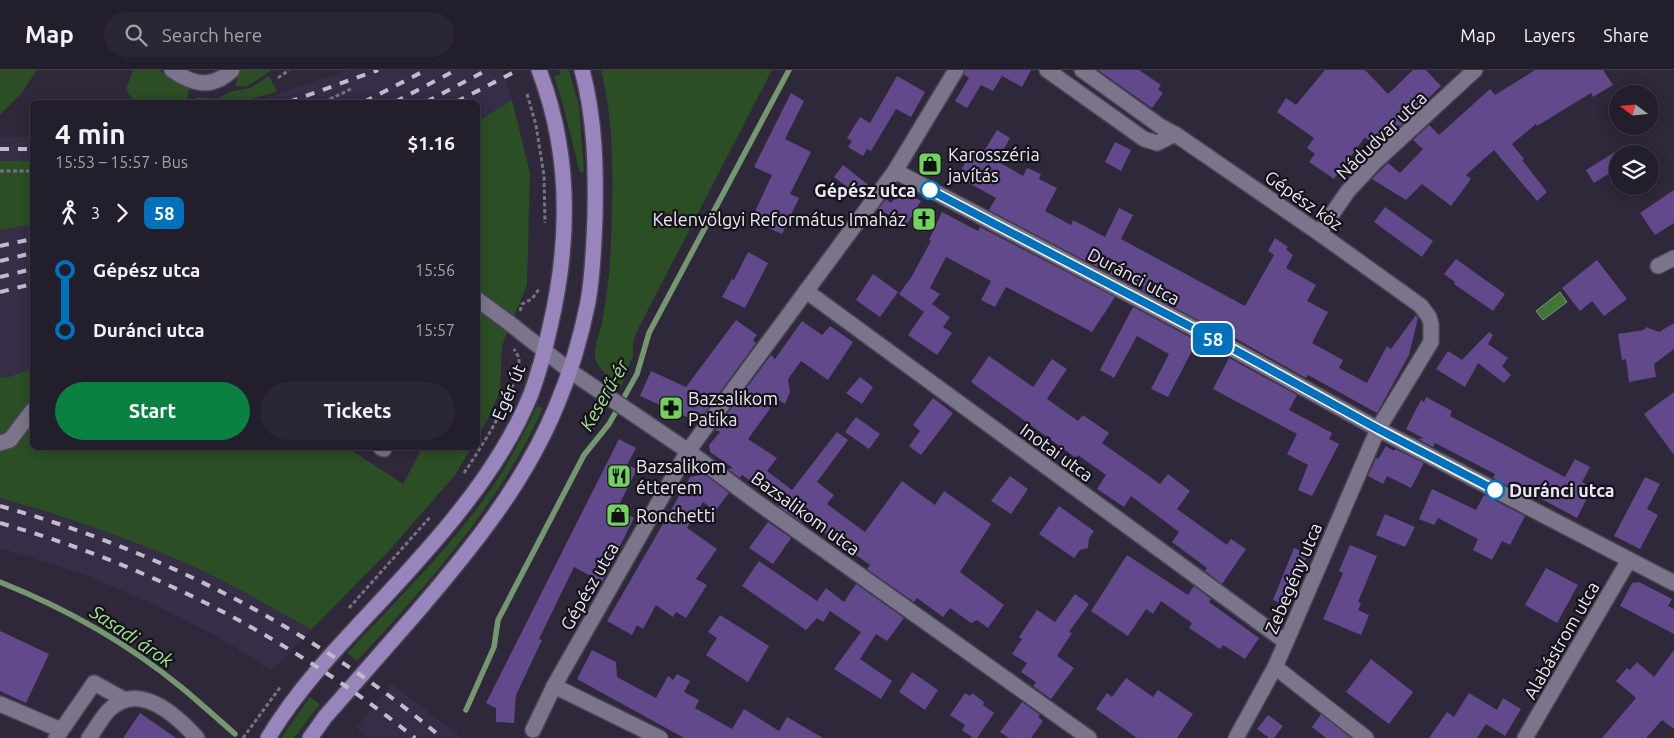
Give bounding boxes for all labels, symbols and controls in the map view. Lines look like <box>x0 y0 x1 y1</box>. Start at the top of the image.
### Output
search box <box>104 12 454 57</box>
text: Map <box>25 21 74 48</box>
icon: search <box>122 21 150 49</box>
text: Search here <box>162 24 262 46</box>
text: Map <box>1460 25 1496 45</box>
text: Layers <box>1524 25 1575 45</box>
text: Share <box>1603 25 1649 45</box>
north arrow <box>1609 85 1659 135</box>
map controls <box>1609 85 1659 195</box>
street label: Nádudvar utca <box>1332 87 1430 183</box>
text: 4 min <box>55 118 126 149</box>
text: $1.16 <box>407 132 455 154</box>
place label: Karosszéria javítás <box>946 144 1040 185</box>
button: layers <box>1609 145 1659 195</box>
shop icon: Karosszéria javítás <box>917 151 943 177</box>
text: 15:53 – 15:57 · Bus <box>55 153 188 171</box>
street label: Gépész köz <box>1261 166 1347 234</box>
place label: Gépész utca <box>814 180 916 200</box>
marker: Gépész utca <box>920 180 940 200</box>
icon: walk <box>55 199 83 227</box>
icon: forward <box>108 199 136 227</box>
text: 58 <box>154 203 174 223</box>
text: 3 <box>91 204 100 222</box>
church icon: Kelenvölgyi Református Imaház <box>911 206 937 232</box>
place label: Kelenvölgyi Református Imaház <box>652 209 906 229</box>
street label: Duránci utca <box>1085 243 1183 309</box>
text: Gépész utca <box>93 259 200 281</box>
text: 15:56 <box>415 261 455 279</box>
text: Duránci utca <box>93 319 204 341</box>
text: 15:57 <box>415 321 455 339</box>
line badge: 58 <box>1190 323 1236 355</box>
text: 58 <box>1203 329 1223 349</box>
water label: Keserű-ér <box>575 355 633 434</box>
street label: Egér út <box>487 361 529 423</box>
button: Start <box>55 382 250 440</box>
button: Tickets <box>260 382 455 440</box>
place label: Bazsalikom Patika <box>688 388 778 429</box>
pharmacy icon: Bazsalikom Patika <box>658 395 684 421</box>
street label: Inotai utca <box>1017 419 1097 485</box>
place label: Bazsalikom étterem <box>636 456 726 497</box>
restaurant icon: Bazsalikom étterem <box>606 463 632 489</box>
street label: Bazsalikom utca <box>748 467 864 559</box>
marker: Duránci utca <box>1485 480 1505 500</box>
place label: Duránci utca <box>1509 480 1615 500</box>
shop icon: Ronchetti <box>605 502 631 528</box>
place label: Ronchetti <box>636 505 715 525</box>
street label: Zebegény utca <box>1261 519 1325 637</box>
street label: Gépész utca <box>556 539 622 633</box>
street label: Alabástrom utca <box>1519 578 1603 702</box>
water label: Sasadi árok <box>85 600 178 672</box>

